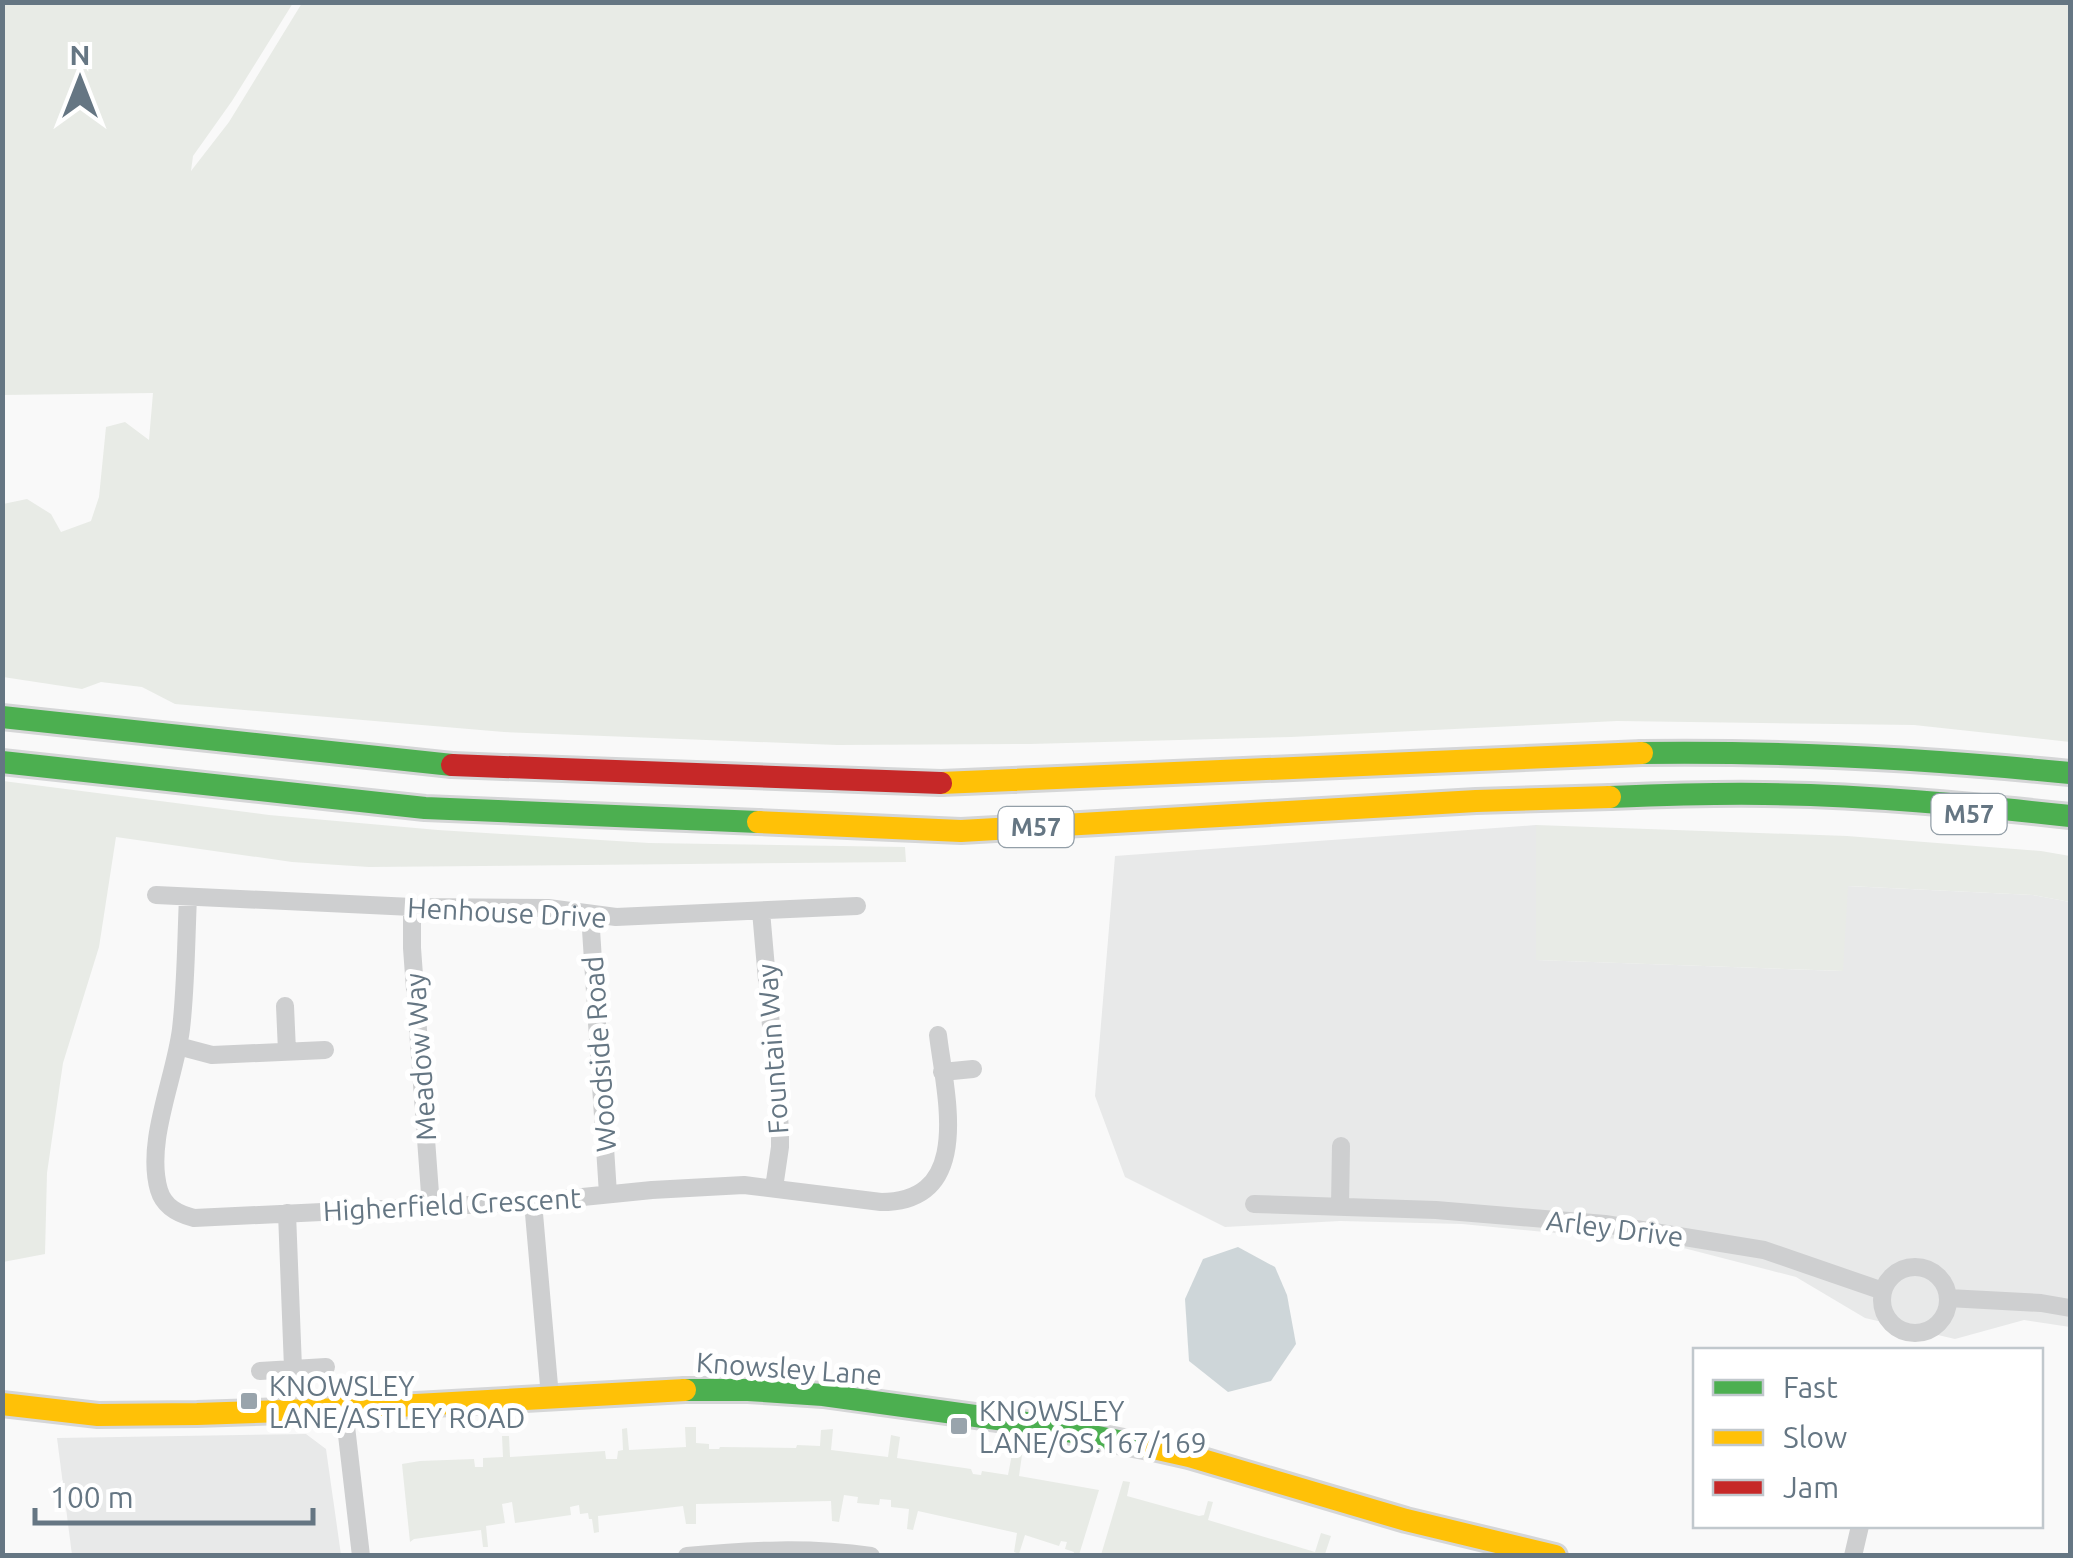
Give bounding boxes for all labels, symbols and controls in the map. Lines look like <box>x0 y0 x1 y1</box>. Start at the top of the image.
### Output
north arrow <box>30 30 130 130</box>
text: N <box>70 39 90 70</box>
road number: M57 <box>1932 794 2006 834</box>
road number: M57 <box>998 807 1074 847</box>
street label: Henhouse Drive <box>407 891 607 933</box>
street label: Woodside Road <box>577 955 621 1153</box>
street label: Fountain Way <box>751 963 793 1135</box>
street label: Meadow Way <box>399 972 441 1142</box>
street label: Higherfield Crescent <box>322 1182 582 1226</box>
street label: Arley Drive <box>1545 1204 1685 1252</box>
street label: Knowsley Lane <box>695 1346 883 1390</box>
legend <box>1693 1348 2043 1528</box>
place label: KNOWSLEY LANE/ASTLEY ROAD <box>269 1370 525 1433</box>
text: Fast <box>1783 1370 1838 1404</box>
marker: KNOWSLEY LANE/ASTLEY ROAD <box>238 1390 260 1412</box>
place label: KNOWSLEY LANE/OS.167/169 <box>979 1395 1207 1458</box>
marker: KNOWSLEY LANE/OS.167/169 <box>948 1415 970 1437</box>
text: Slow <box>1783 1420 1847 1454</box>
scale bar <box>35 1463 312 1525</box>
text: Jam <box>1783 1470 1839 1504</box>
text: 100 m <box>50 1480 134 1514</box>

